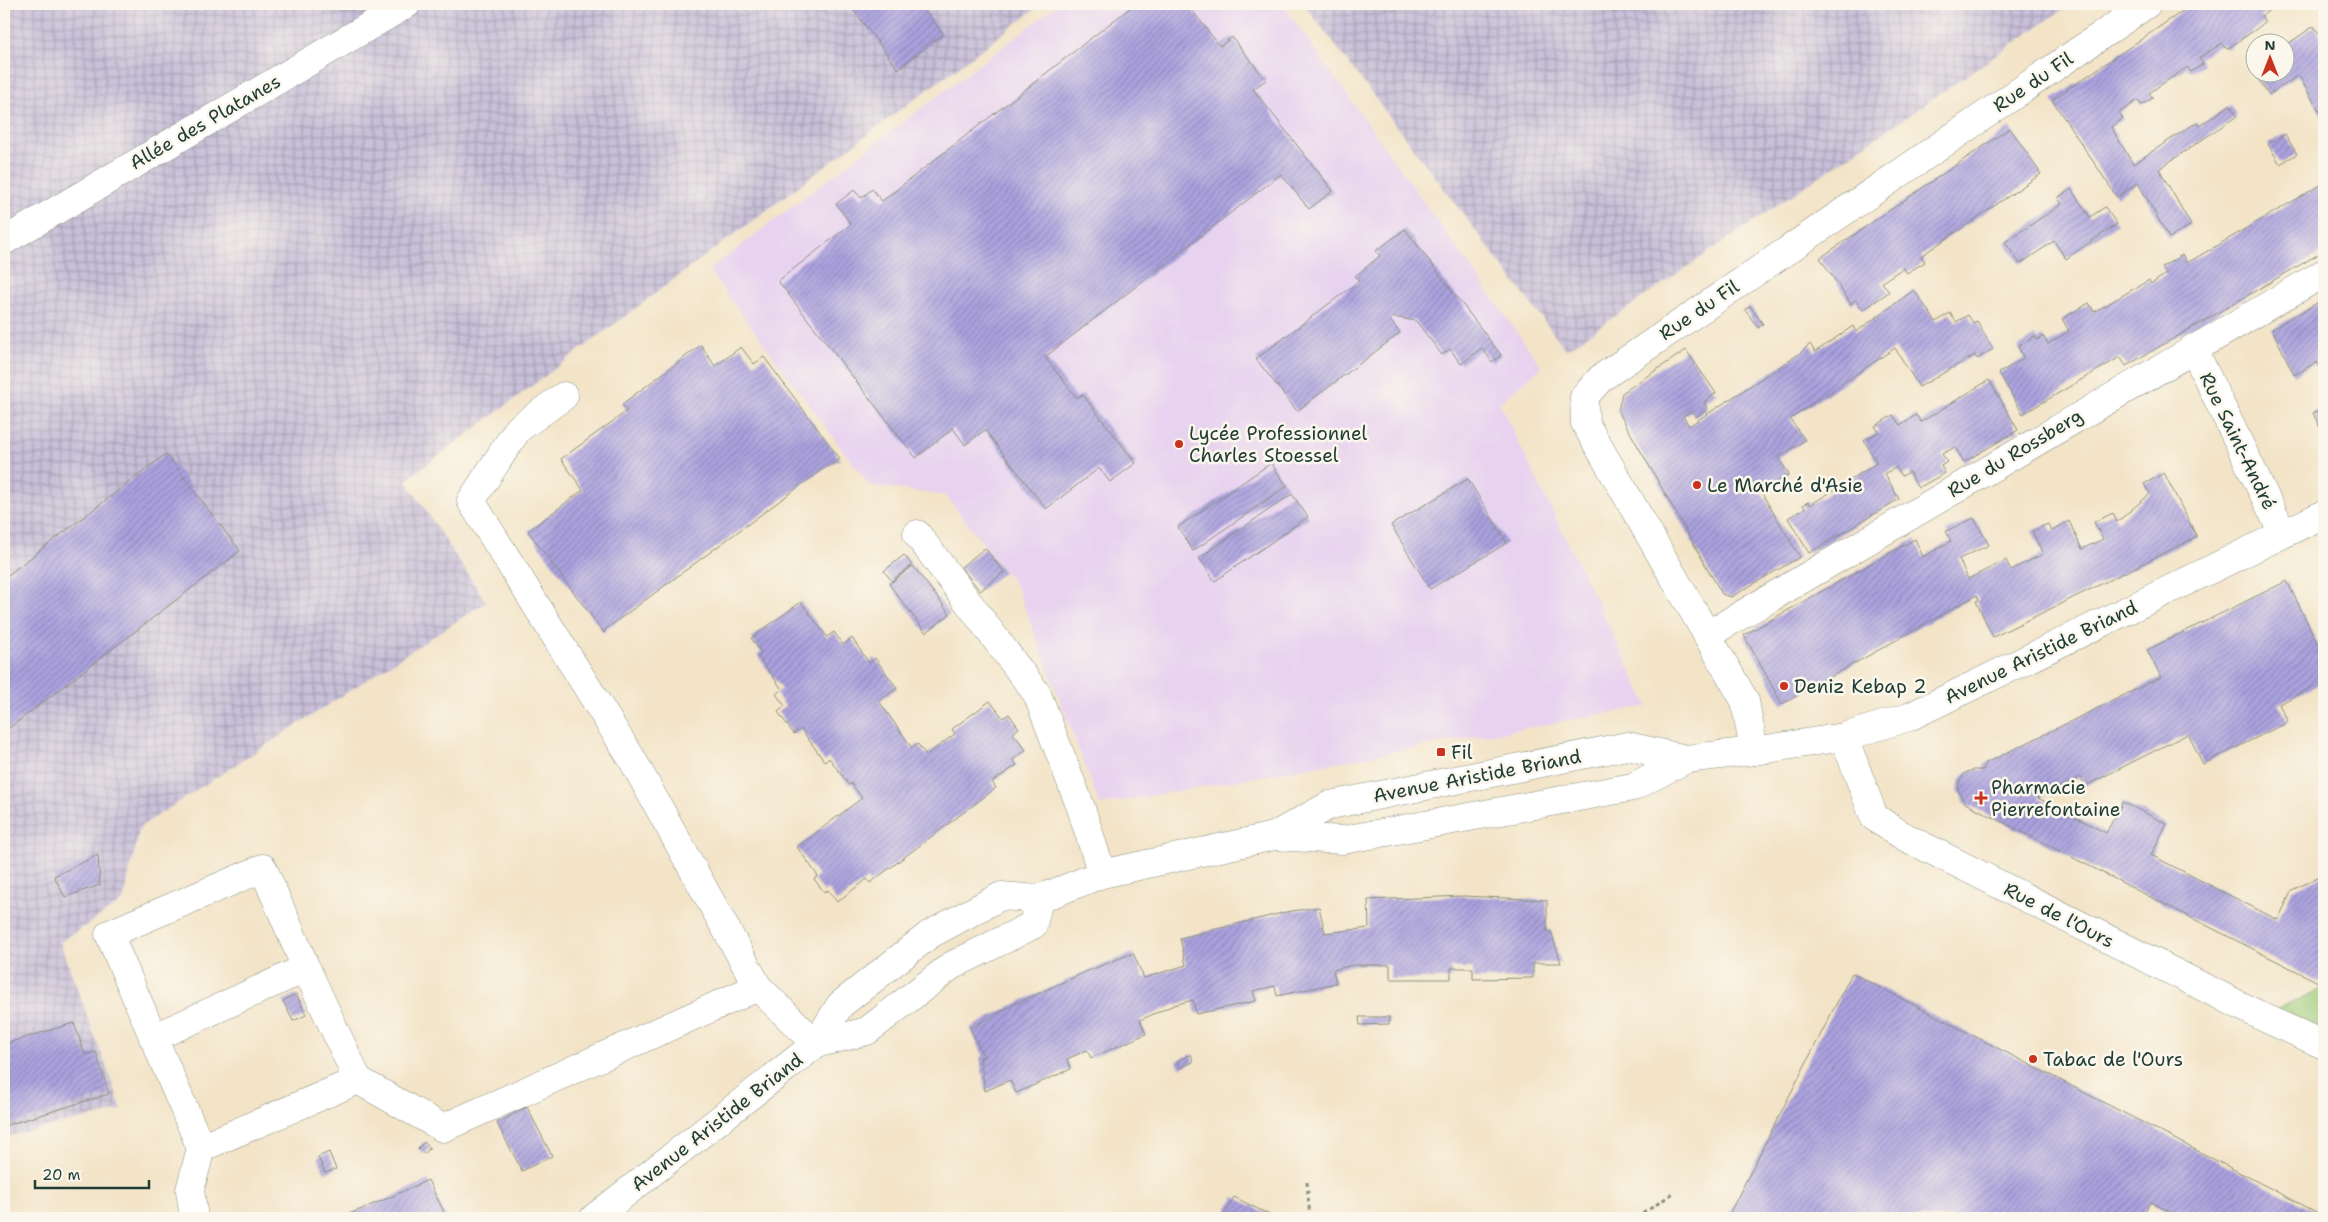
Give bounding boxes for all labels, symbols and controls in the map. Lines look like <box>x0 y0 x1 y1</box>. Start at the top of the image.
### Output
north arrow <box>2246 32 2296 82</box>
text: N <box>2264 36 2276 54</box>
street label: Rue du Fil <box>1988 46 2078 118</box>
street label: Allée des Platanes <box>125 69 285 175</box>
street label: Rue du Fil <box>1654 274 1744 346</box>
street label: Rue Saint-André <box>2194 368 2282 514</box>
street label: Rue du Rossberg <box>1943 403 2087 503</box>
place label: Lycée Professionnel Charles Stoessel <box>1189 421 1368 468</box>
marker: Lycée Professionnel Charles Stoessel <box>1173 438 1185 450</box>
place label: Le Marché d'Asie <box>1707 473 1863 498</box>
marker: Le Marché d'Asie <box>1691 479 1703 491</box>
street label: Avenue Aristide Briand <box>1940 594 2142 710</box>
place label: Deniz Kebap 2 <box>1794 674 1927 699</box>
marker: Deniz Kebap 2 <box>1778 680 1790 692</box>
place label: Fil <box>1451 740 1473 765</box>
street label: Avenue Aristide Briand <box>1371 744 1583 808</box>
marker: Fil <box>1435 746 1447 758</box>
place label: Pharmacie Pierrefontaine <box>1991 775 2121 822</box>
marker: Pharmacie Pierrefontaine <box>1975 792 1987 804</box>
street label: Rue de l'Ours <box>2000 876 2118 954</box>
street label: Avenue Aristide Briand <box>626 1047 808 1197</box>
place label: Tabac de l'Ours <box>2043 1047 2183 1072</box>
marker: Tabac de l'Ours <box>2027 1053 2039 1065</box>
scale bar <box>35 1157 149 1189</box>
text: 20 m <box>42 1165 81 1185</box>

